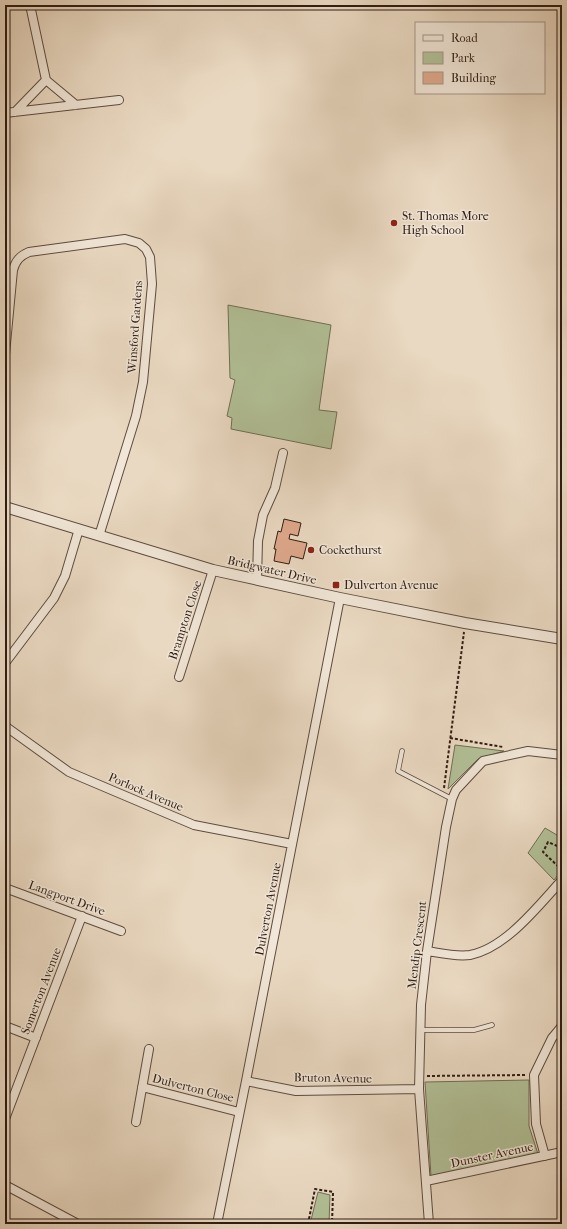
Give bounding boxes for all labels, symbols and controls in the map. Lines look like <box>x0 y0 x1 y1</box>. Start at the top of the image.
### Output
legend <box>415 22 545 94</box>
text: Road <box>451 31 478 45</box>
text: Park <box>451 51 476 65</box>
text: Building <box>451 71 496 85</box>
place label: St. Thomas More High School <box>402 209 489 237</box>
marker: St. Thomas More High School <box>389 218 399 228</box>
street label: Winsford Gardens <box>125 279 145 375</box>
place label: Cockethurst <box>319 543 383 557</box>
marker: Cockethurst <box>306 545 316 555</box>
street label: Bridgwater Drive <box>226 553 318 587</box>
place label: Dulverton Avenue <box>344 578 439 592</box>
street label: Brampton Close <box>166 579 204 661</box>
marker: Dulverton Avenue <box>331 580 341 590</box>
street label: Porlock Avenue <box>106 770 186 814</box>
street label: Dulverton Avenue <box>252 861 284 957</box>
street label: Langport Drive <box>27 878 107 918</box>
street label: Mendip Crescent <box>405 899 429 990</box>
street label: Somerton Avenue <box>18 946 64 1036</box>
street label: Bruton Avenue <box>294 1070 372 1086</box>
street label: Dulverton Close <box>151 1071 235 1105</box>
street label: Dunster Avenue <box>449 1139 535 1171</box>

